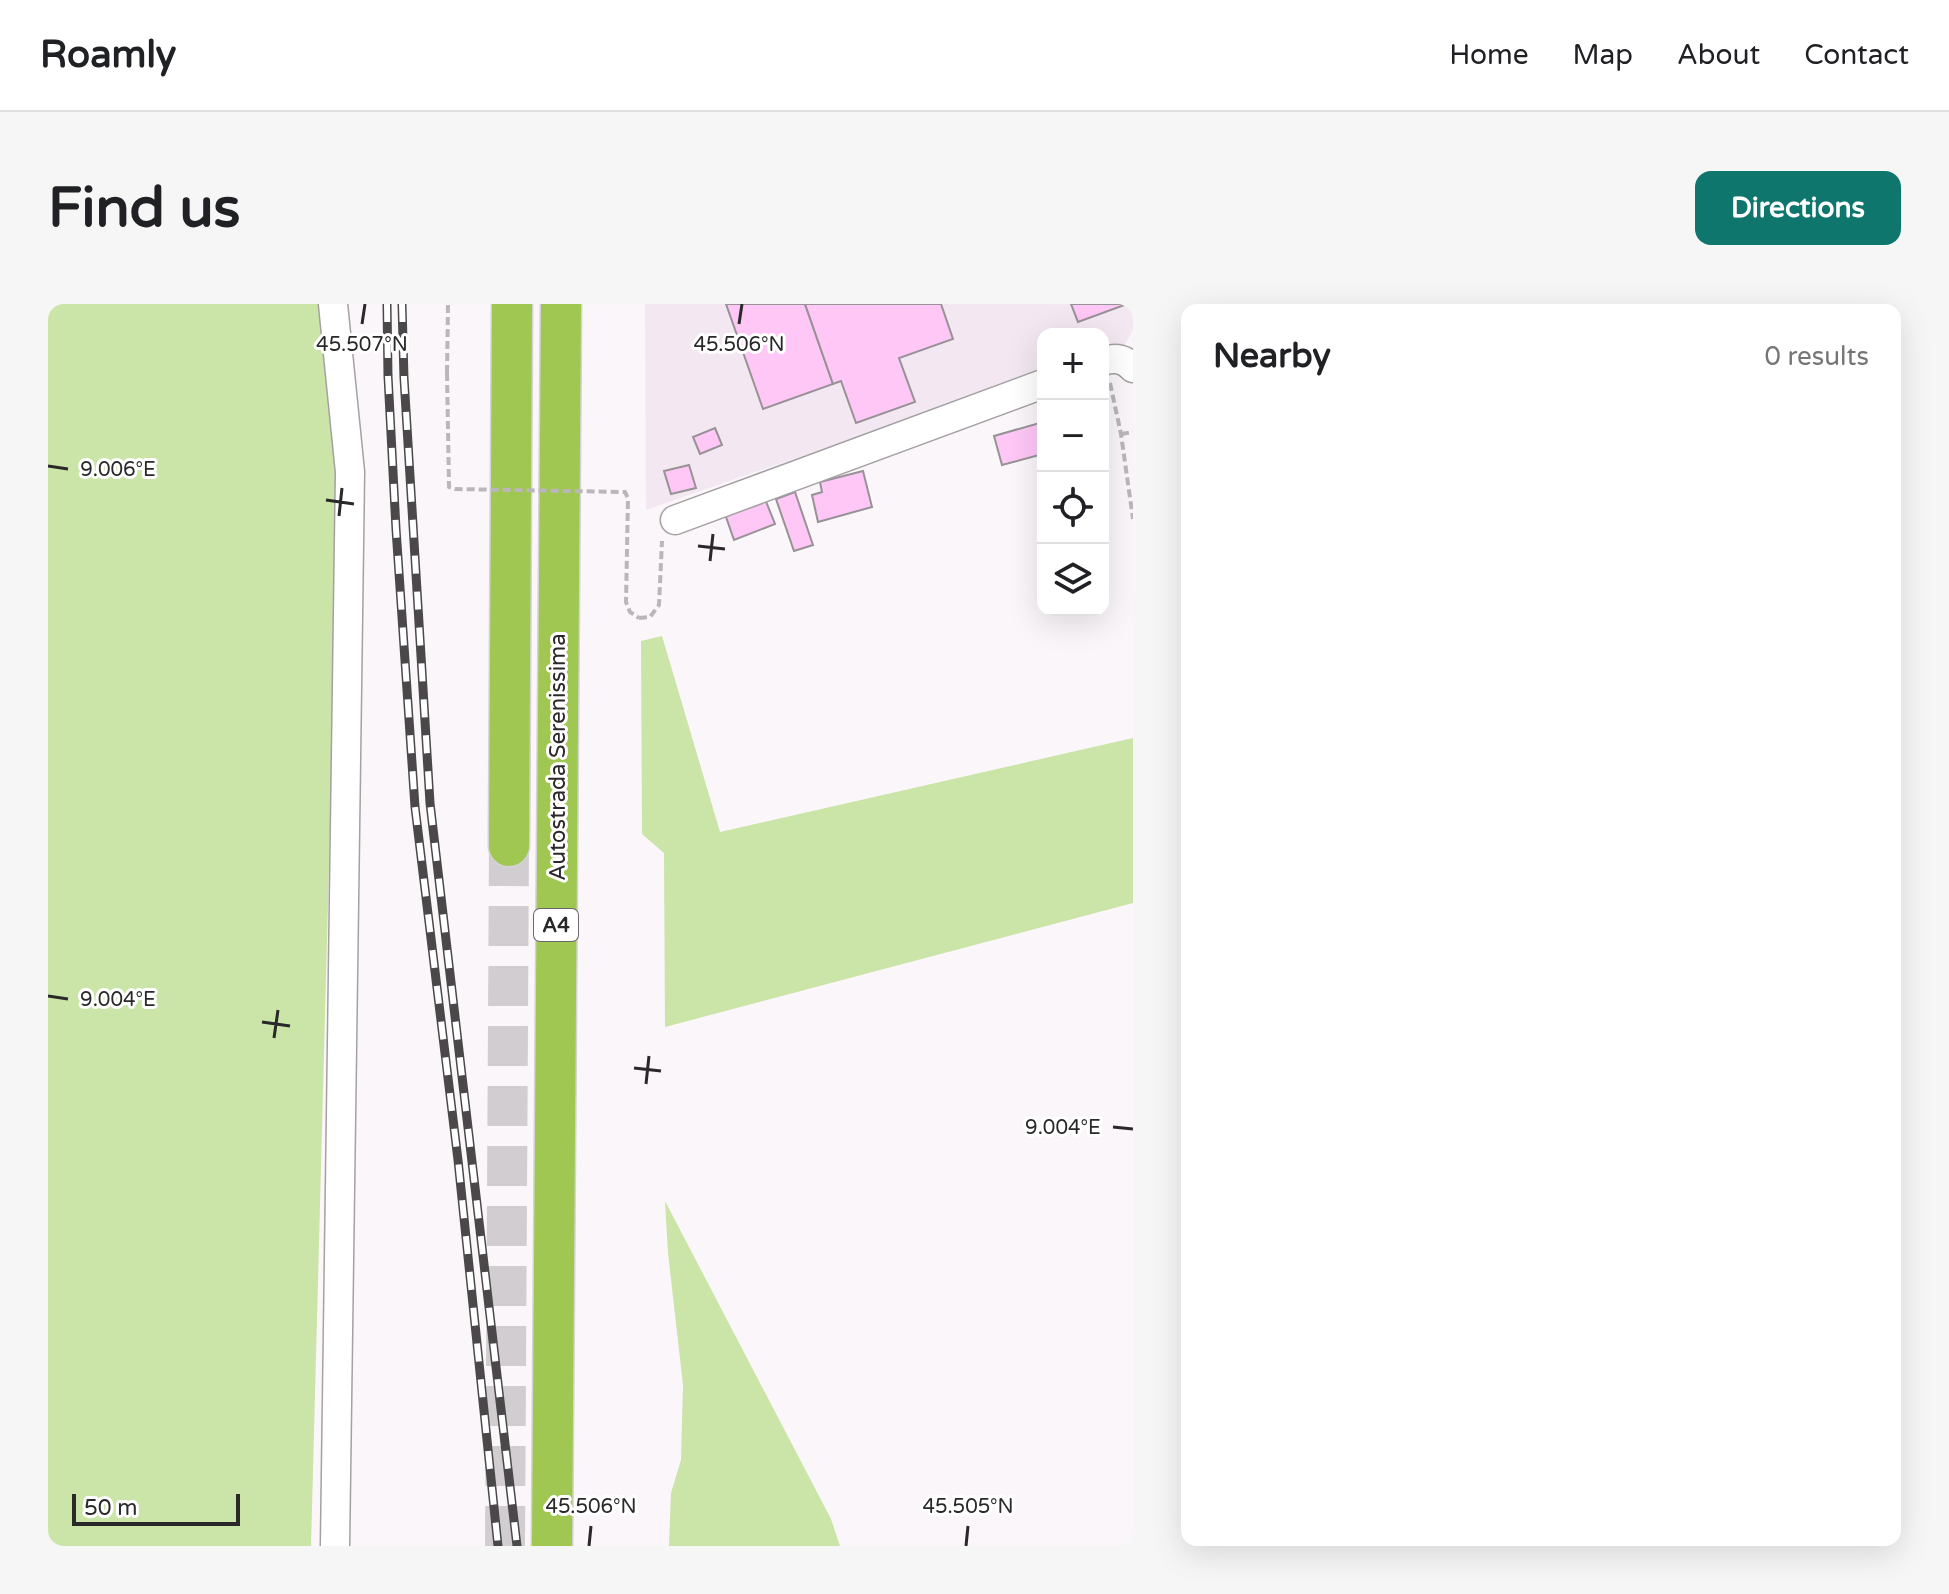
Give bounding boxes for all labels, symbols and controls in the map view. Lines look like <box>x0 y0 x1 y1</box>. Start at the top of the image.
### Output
text: Roamly <box>40 32 176 78</box>
text: Home <box>1449 38 1529 72</box>
text: Map <box>1573 38 1633 72</box>
text: About <box>1677 38 1760 72</box>
text: Contact <box>1804 38 1909 72</box>
button: Directions <box>1695 171 1901 245</box>
text: Find us <box>48 175 240 242</box>
map controls <box>1037 328 1109 616</box>
button: + <box>1037 328 1109 400</box>
text: 45.507°N <box>316 333 408 357</box>
text: 45.506°N <box>693 333 785 357</box>
text: Nearby <box>1213 336 1331 377</box>
text: 0 results <box>1764 341 1869 372</box>
button: − <box>1037 400 1109 472</box>
text: 9.006°E <box>80 458 156 482</box>
button: locate <box>1037 472 1109 544</box>
button: layers <box>1037 544 1109 616</box>
street label: Autostrada Serenissima <box>545 633 571 881</box>
road number: A4 <box>534 909 578 941</box>
text: 9.004°E <box>80 988 156 1012</box>
text: 9.004°E <box>1025 1116 1101 1140</box>
scale bar <box>72 1490 240 1526</box>
text: 50 m <box>84 1495 138 1521</box>
text: 45.506°N <box>545 1495 637 1519</box>
text: 45.505°N <box>922 1495 1014 1519</box>

